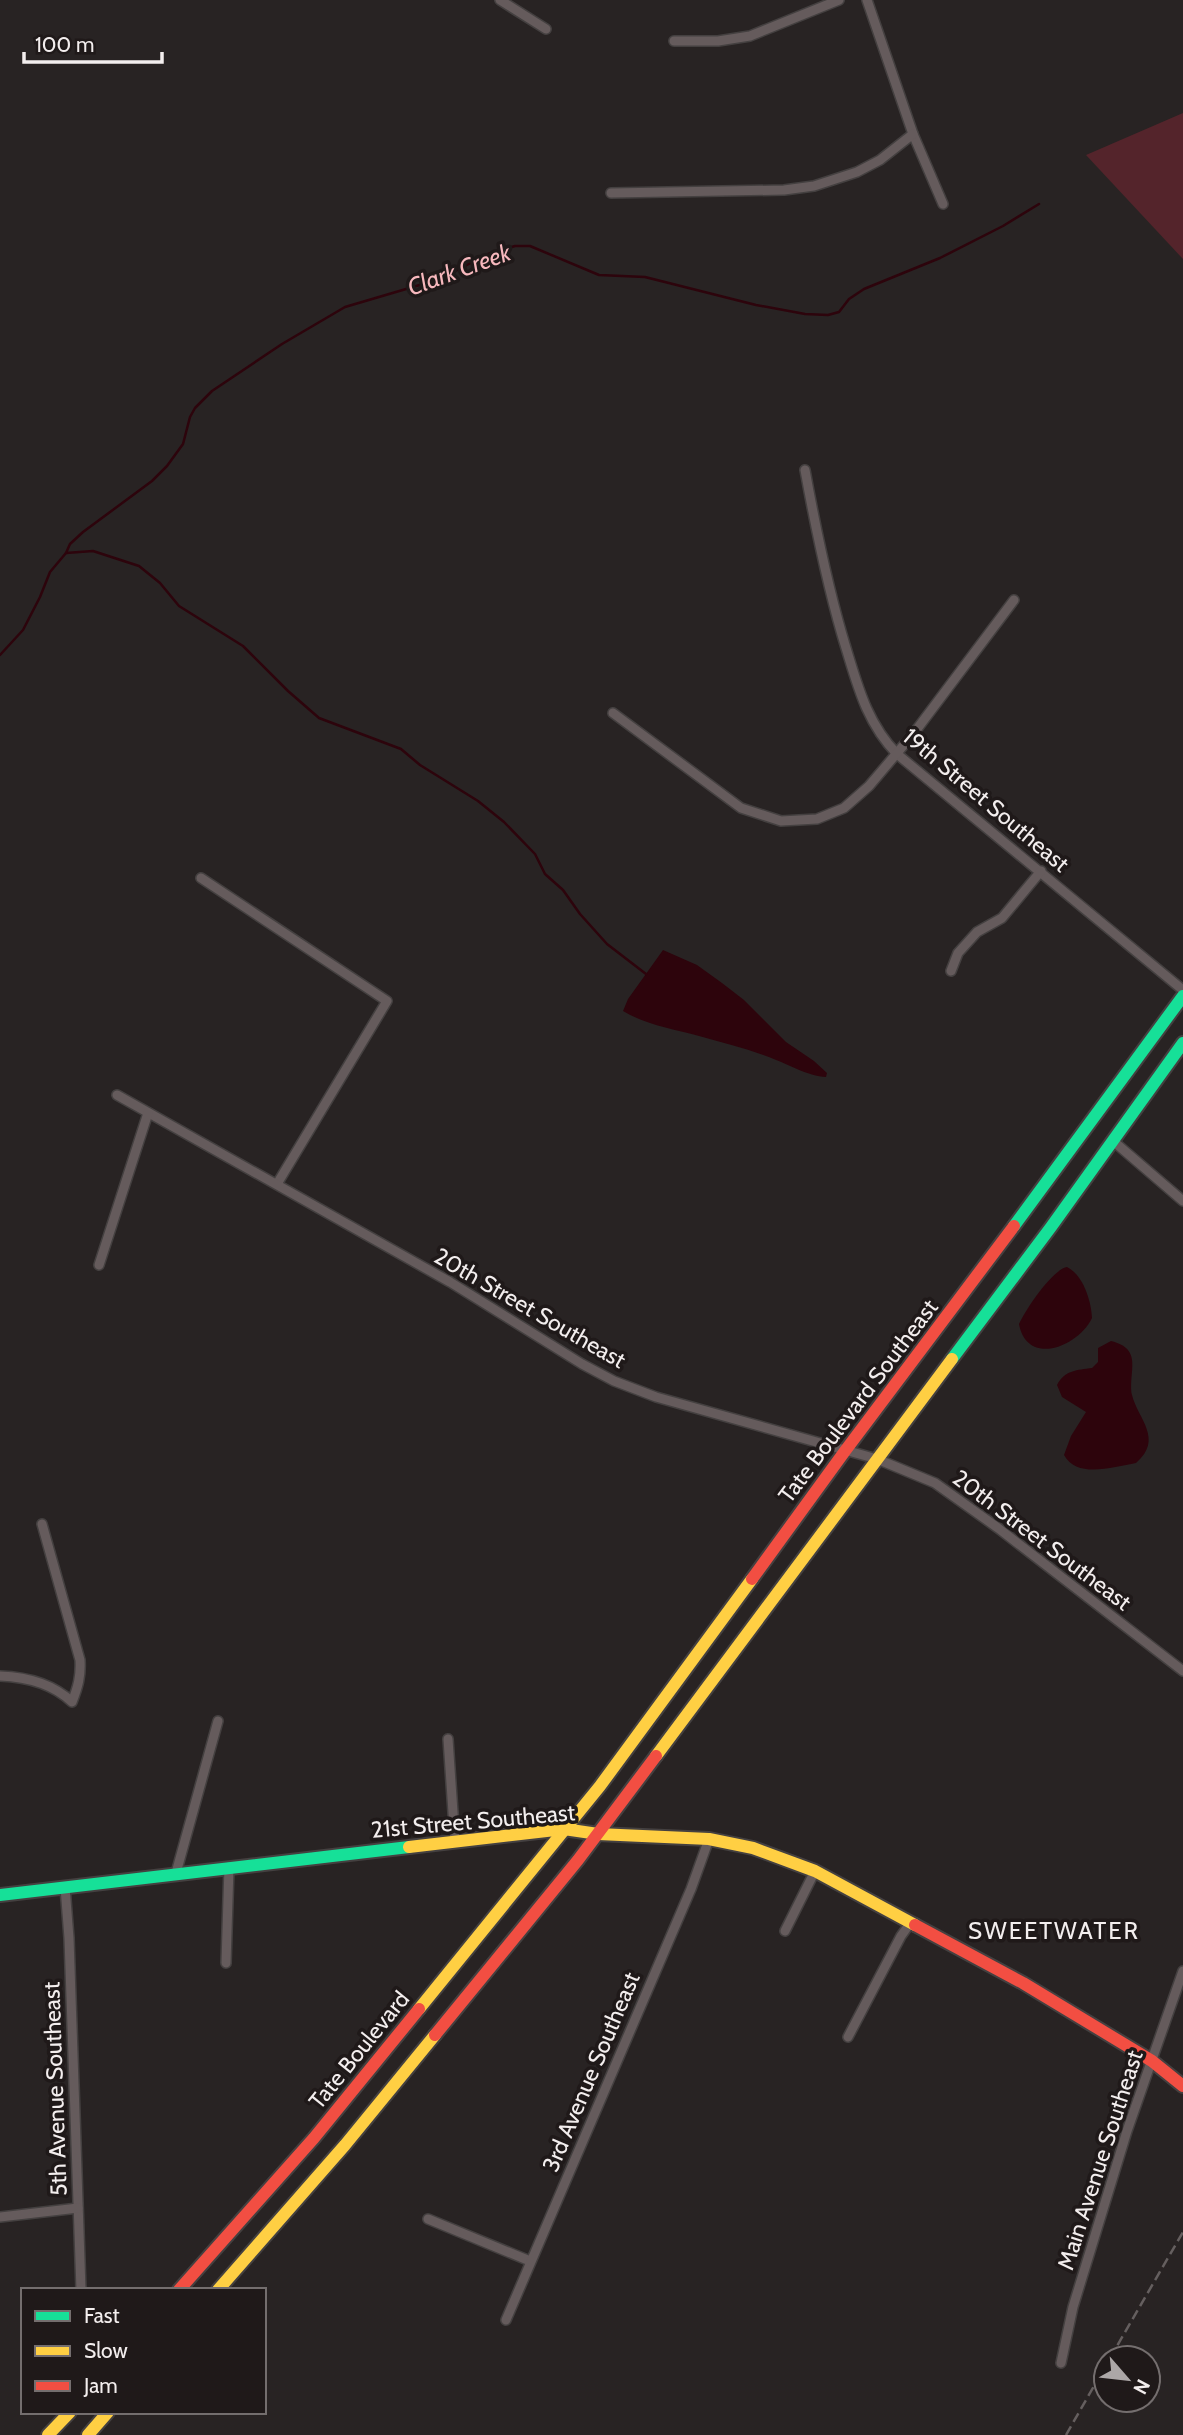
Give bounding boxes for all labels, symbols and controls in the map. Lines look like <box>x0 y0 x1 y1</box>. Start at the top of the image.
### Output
scale bar <box>24 21 163 65</box>
text: 100 m <box>35 32 94 57</box>
water label: Clark Creek <box>403 237 515 302</box>
street label: 19th Street Southeast <box>897 722 1075 878</box>
street label: 20th Street Southeast <box>429 1242 631 1374</box>
street label: Tate Boulevard Southeast <box>772 1294 944 1508</box>
street label: 20th Street Southeast <box>947 1464 1137 1616</box>
street label: 21st Street Southeast <box>370 1798 576 1844</box>
district label: SWEETWATER <box>968 1916 1140 1945</box>
street label: 3rd Avenue Southeast <box>536 1968 646 2176</box>
street label: 5th Avenue Southeast <box>37 1981 73 2197</box>
street label: Tate Boulevard <box>303 1985 415 2115</box>
street label: Main Avenue Southeast <box>1051 2047 1149 2273</box>
legend <box>21 2288 266 2414</box>
text: Fast <box>84 2303 120 2328</box>
text: Slow <box>84 2338 128 2363</box>
north arrow <box>1092 2344 1162 2414</box>
text: Jam <box>83 2373 118 2398</box>
text: N <box>1128 2375 1155 2398</box>

